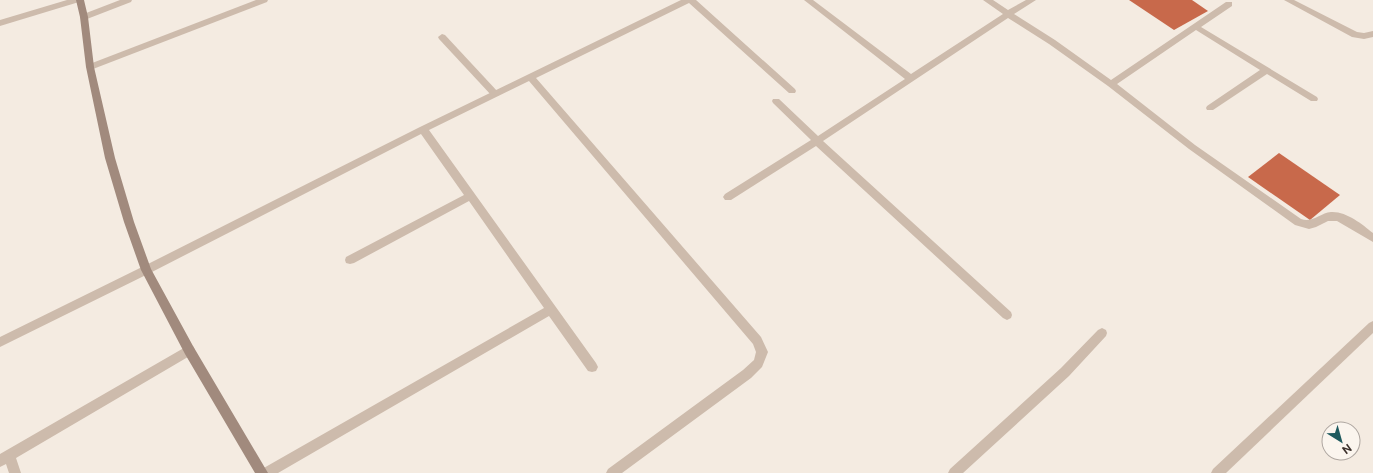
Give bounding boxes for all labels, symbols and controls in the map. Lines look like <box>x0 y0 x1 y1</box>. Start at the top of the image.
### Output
north arrow <box>1321 421 1361 461</box>
text: N <box>1340 442 1354 456</box>

